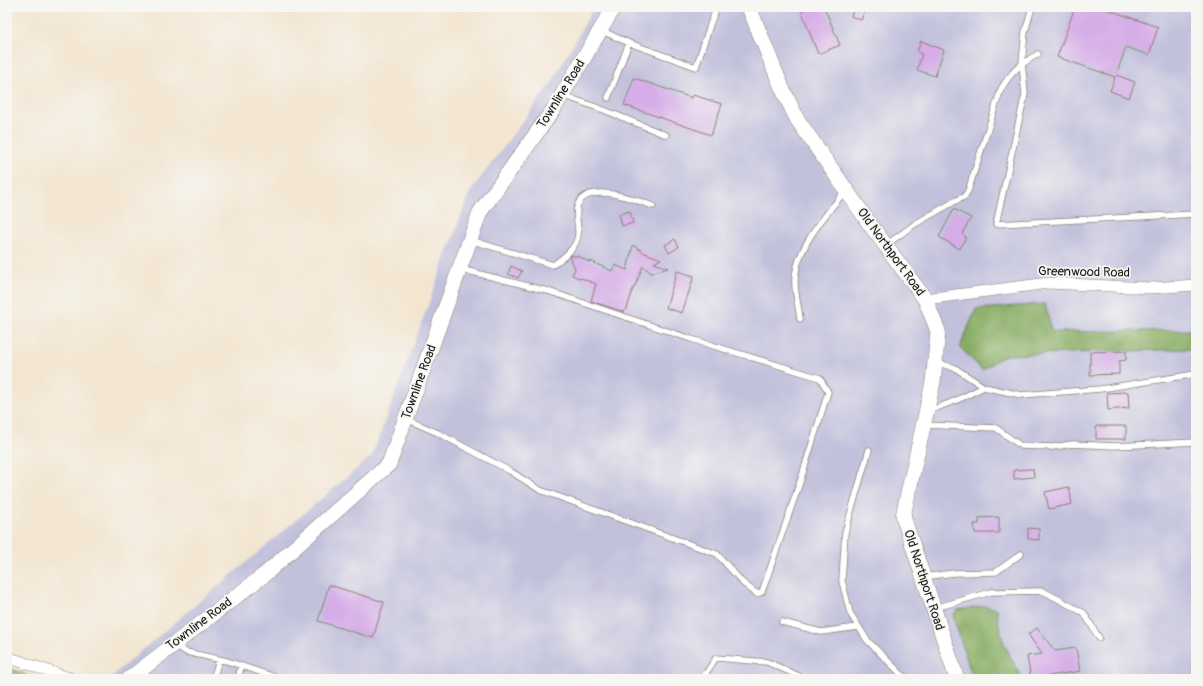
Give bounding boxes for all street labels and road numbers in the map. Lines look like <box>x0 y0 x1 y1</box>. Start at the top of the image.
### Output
street label: Townline Road <box>533 57 589 131</box>
street label: Old Northport Road <box>854 205 928 299</box>
street label: Greenwood Road <box>1038 263 1130 281</box>
street label: Townline Road <box>398 342 440 422</box>
street label: Old Northport Road <box>900 528 948 632</box>
street label: Townline Road <box>163 594 235 654</box>

